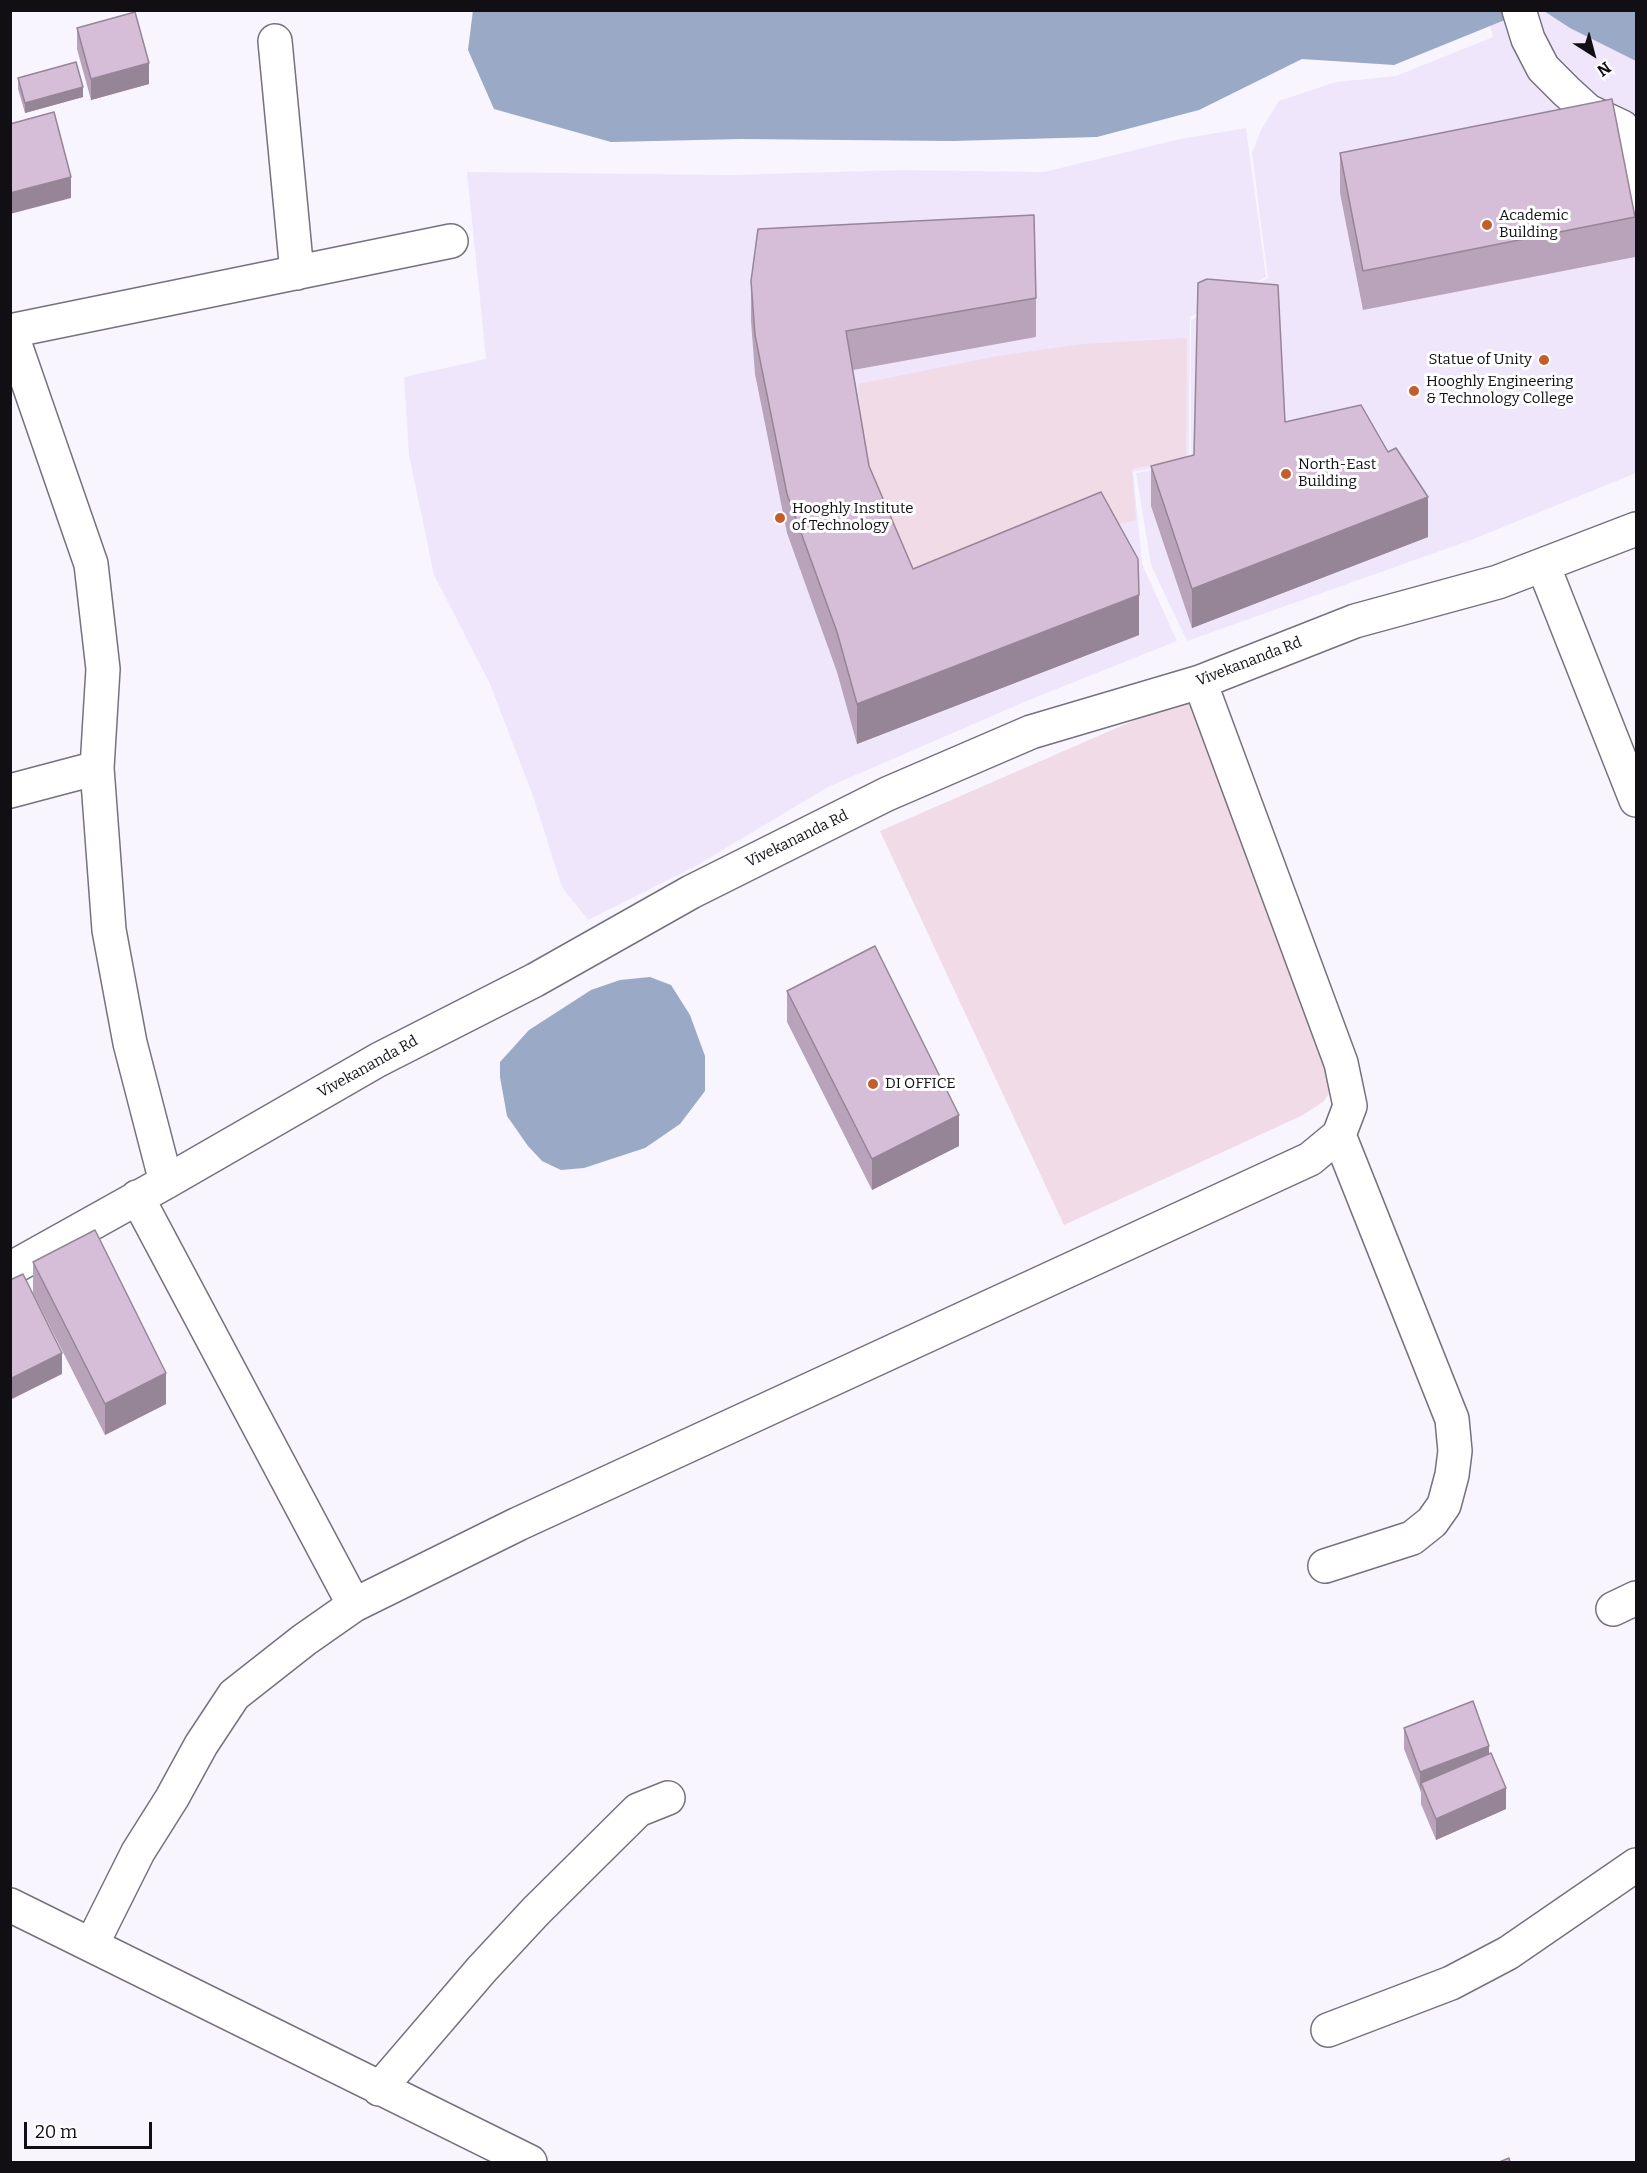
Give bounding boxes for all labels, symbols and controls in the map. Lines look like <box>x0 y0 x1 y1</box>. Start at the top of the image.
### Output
north arrow <box>1563 24 1623 84</box>
text: N <box>1593 58 1614 80</box>
place label: Academic Building <box>1499 207 1569 242</box>
marker: Academic Building <box>1480 218 1494 232</box>
place label: Statue of Unity <box>1429 351 1532 369</box>
marker: Statue of Unity <box>1537 353 1551 367</box>
place label: Hooghly Engineering & Technology College <box>1426 373 1574 408</box>
marker: Hooghly Engineering & Technology College <box>1407 384 1421 398</box>
place label: North-East Building <box>1298 456 1376 491</box>
marker: North-East Building <box>1279 467 1293 481</box>
place label: Hooghly Institute of Technology <box>792 500 913 535</box>
marker: Hooghly Institute of Technology <box>773 511 787 525</box>
street label: Vivekananda Rd <box>1194 634 1304 690</box>
street label: Vivekananda Rd <box>743 806 851 872</box>
street label: Vivekananda Rd <box>315 1032 421 1102</box>
place label: DI OFFICE <box>885 1075 956 1093</box>
marker: DI OFFICE <box>866 1077 880 1091</box>
scale bar <box>27 2110 154 2148</box>
text: 20 m <box>35 2121 77 2143</box>

